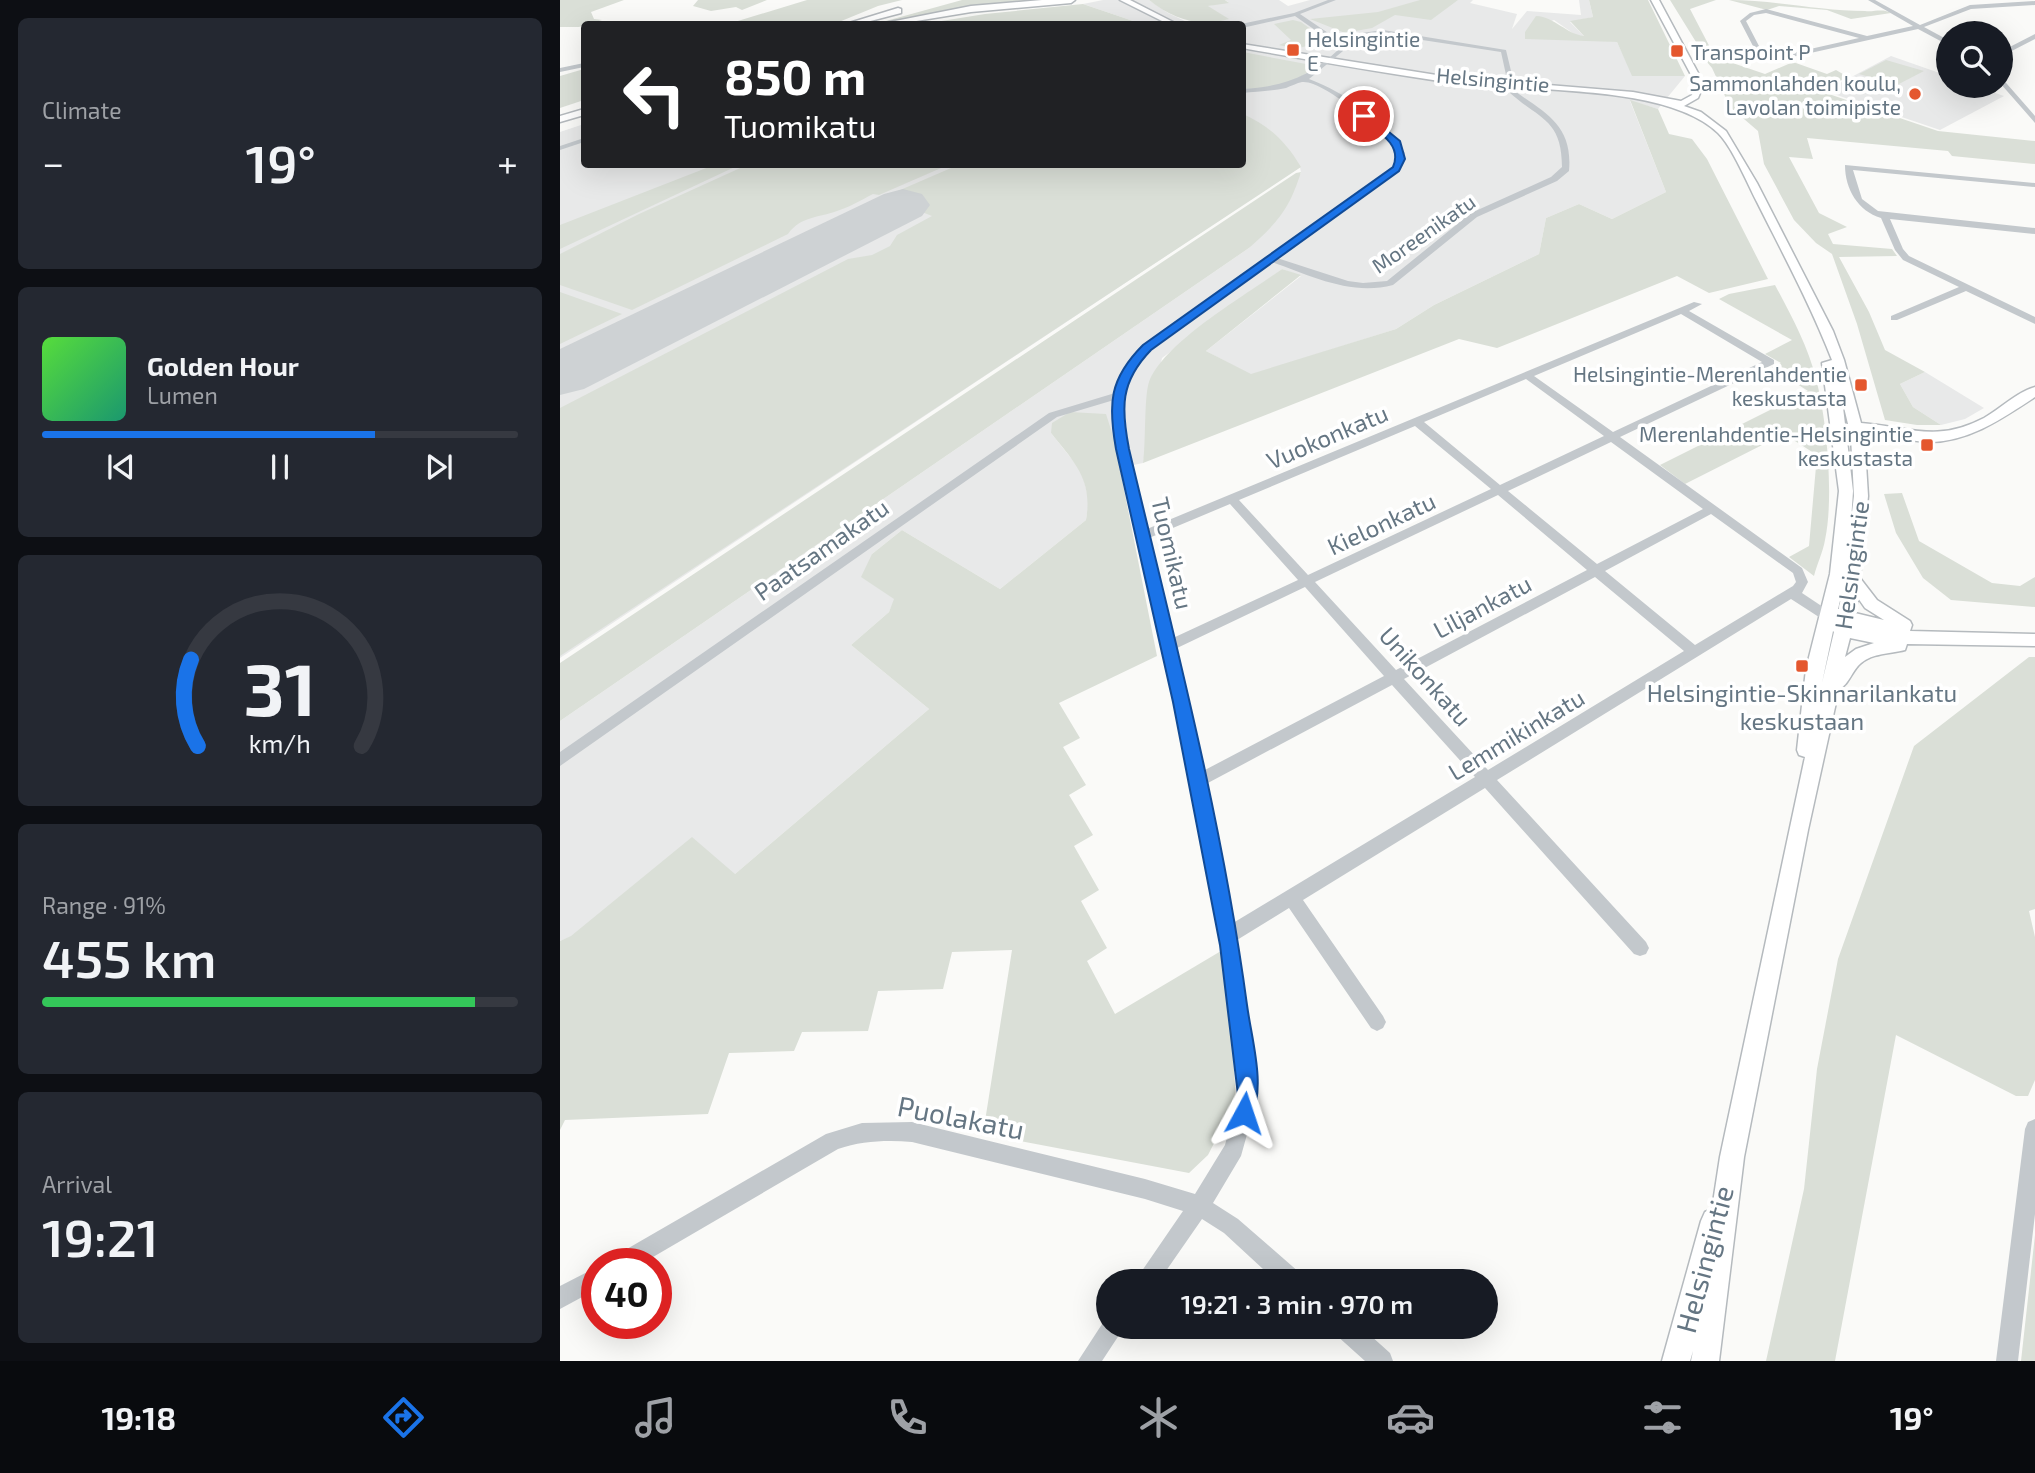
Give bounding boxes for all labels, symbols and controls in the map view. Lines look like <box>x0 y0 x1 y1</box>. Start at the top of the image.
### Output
map controls <box>1936 21 2013 98</box>
button: search <box>1936 21 2013 98</box>
place label: Helsingintie E <box>1307 26 1420 75</box>
place label: Transpoint P <box>1691 39 1811 64</box>
marker: Helsingintie E <box>1285 42 1301 58</box>
marker: Transpoint P <box>1669 43 1685 59</box>
text: 850 m <box>724 46 866 105</box>
icon: left <box>609 49 700 140</box>
street label: Helsingintie <box>1436 62 1550 96</box>
place label: Sammonlahden koulu, Lavolan toimipiste <box>1689 70 1901 119</box>
pin <box>1334 86 1394 146</box>
marker: Sammonlahden koulu, Lavolan toimipiste <box>1907 86 1923 102</box>
text: Climate <box>42 96 122 124</box>
icon: arrive <box>1345 97 1383 135</box>
text: Tuomikatu <box>724 106 876 144</box>
text: 19° <box>245 131 316 193</box>
text: − <box>42 139 64 185</box>
text: + <box>497 139 518 185</box>
street label: Moreenikatu <box>1366 188 1480 278</box>
text: Golden Hour <box>147 350 299 381</box>
place label: Helsingintie-Merenlahdentie keskustasta <box>1573 361 1847 410</box>
marker: Helsingintie-Merenlahdentie keskustasta <box>1853 377 1869 393</box>
text: Lumen <box>147 381 218 409</box>
street label: Vuokonkatu <box>1262 397 1392 475</box>
place label: Merenlahdentie-Helsingintie keskustasta <box>1639 421 1913 470</box>
marker: Merenlahdentie-Helsingintie keskustasta <box>1919 437 1935 453</box>
icon: previous <box>102 448 140 486</box>
icon: pause <box>261 448 299 486</box>
icon: next <box>420 448 458 486</box>
street label: Kielonkatu <box>1322 485 1440 561</box>
street label: Paatsamakatu <box>748 492 894 606</box>
street label: Tuomikatu <box>1146 494 1200 612</box>
street label: Helsingintie <box>1828 499 1874 631</box>
street label: Liljankatu <box>1428 568 1536 644</box>
street label: Unikonkatu <box>1374 620 1478 732</box>
text: 31 <box>244 644 316 732</box>
marker: Helsingintie-Skinnarilankatu keskustaan <box>1794 658 1810 674</box>
place label: Helsingintie-Skinnarilankatu keskustaan <box>1647 678 1957 735</box>
street label: Lemmikinkatu <box>1443 682 1589 786</box>
text: km/h <box>249 728 311 758</box>
text: Range · 91% <box>42 891 166 919</box>
text: 455 km <box>42 926 216 988</box>
position arrow <box>1207 1076 1281 1150</box>
street label: Puolakatu <box>895 1088 1027 1146</box>
text: Arrival <box>42 1170 112 1198</box>
street label: Helsingintie <box>1668 1182 1740 1336</box>
text: 19:21 <box>42 1205 158 1267</box>
speed limit sign: 40 <box>581 1248 672 1339</box>
text: 19:21 · 3 min · 970 m <box>1181 1288 1413 1319</box>
icon: directions <box>379 1393 428 1442</box>
icon: music <box>631 1393 680 1442</box>
icon: phone <box>883 1393 932 1442</box>
icon: climate <box>1134 1393 1183 1442</box>
icon: car <box>1386 1393 1435 1442</box>
icon: filters <box>1638 1393 1687 1442</box>
text: 19:18 <box>101 1398 176 1436</box>
text: 19° <box>1890 1398 1934 1436</box>

